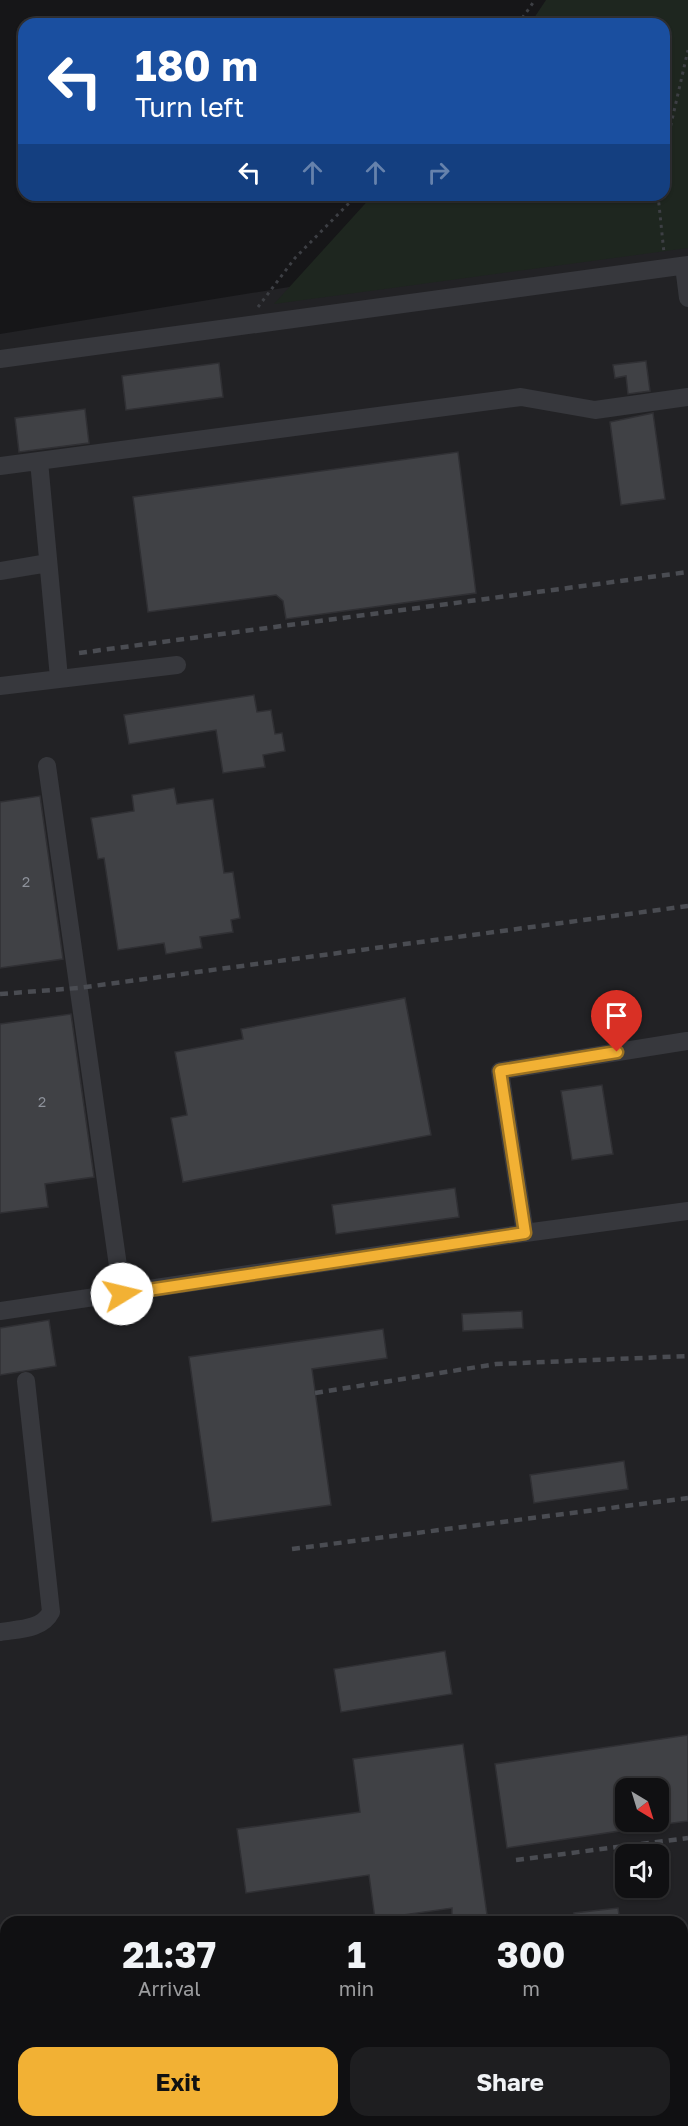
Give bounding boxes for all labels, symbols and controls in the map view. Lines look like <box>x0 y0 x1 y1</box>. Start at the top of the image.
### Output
text: 180 m <box>135 40 258 90</box>
icon: left <box>36 42 114 120</box>
text: Turn left <box>135 91 244 123</box>
icon: left <box>233 156 266 189</box>
icon: ahead <box>296 156 329 189</box>
icon: ahead <box>359 156 392 189</box>
icon: right <box>422 156 455 189</box>
house number: 2 <box>22 873 30 890</box>
pin <box>591 990 642 1052</box>
icon: arrive <box>600 999 633 1032</box>
house number: 2 <box>38 1093 46 1110</box>
position arrow <box>90 1262 154 1326</box>
north arrow <box>615 1778 669 1832</box>
map controls <box>615 1778 669 1898</box>
button: sound <box>615 1844 669 1898</box>
text: 21:37 <box>123 1933 216 1976</box>
text: 1 <box>347 1933 366 1976</box>
text: 300 <box>497 1933 565 1976</box>
text: Arrival <box>138 1976 201 2000</box>
text: min <box>339 1976 374 2000</box>
text: m <box>522 1976 540 2000</box>
button: Exit <box>18 2047 338 2116</box>
button: Share <box>350 2047 670 2116</box>

